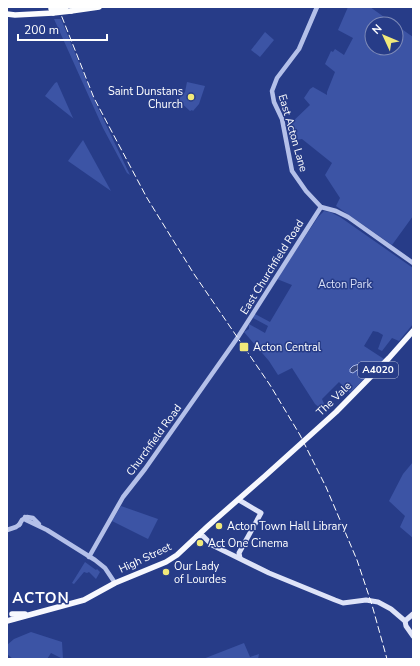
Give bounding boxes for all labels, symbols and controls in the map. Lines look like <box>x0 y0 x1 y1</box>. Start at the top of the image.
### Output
scale bar <box>18 16 107 42</box>
north arrow <box>364 16 404 56</box>
text: N <box>369 21 385 38</box>
text: 200 m <box>24 22 59 38</box>
place label: Saint Dunstans Church <box>108 84 183 112</box>
marker: Saint Dunstans Church <box>186 92 196 102</box>
street label: East Acton Lane <box>275 92 311 174</box>
street label: East Churchfield Road <box>237 217 307 317</box>
park label: Acton Park <box>318 277 373 292</box>
place label: Acton Central <box>253 340 322 355</box>
marker: Acton Central <box>238 341 250 353</box>
road number: A4020 <box>358 362 398 378</box>
street label: The Vale <box>313 378 355 419</box>
street label: Churchfield Road <box>123 401 185 479</box>
place label: Acton Town Hall Library <box>227 519 348 534</box>
marker: Acton Town Hall Library <box>214 521 224 531</box>
place label: Act One Cinema <box>208 536 289 551</box>
marker: Act One Cinema <box>195 538 205 548</box>
street label: High Street <box>116 539 174 577</box>
place label: Our Lady of Lourdes <box>174 559 226 587</box>
marker: Our Lady of Lourdes <box>161 567 171 577</box>
district label: ACTON <box>12 588 70 608</box>

